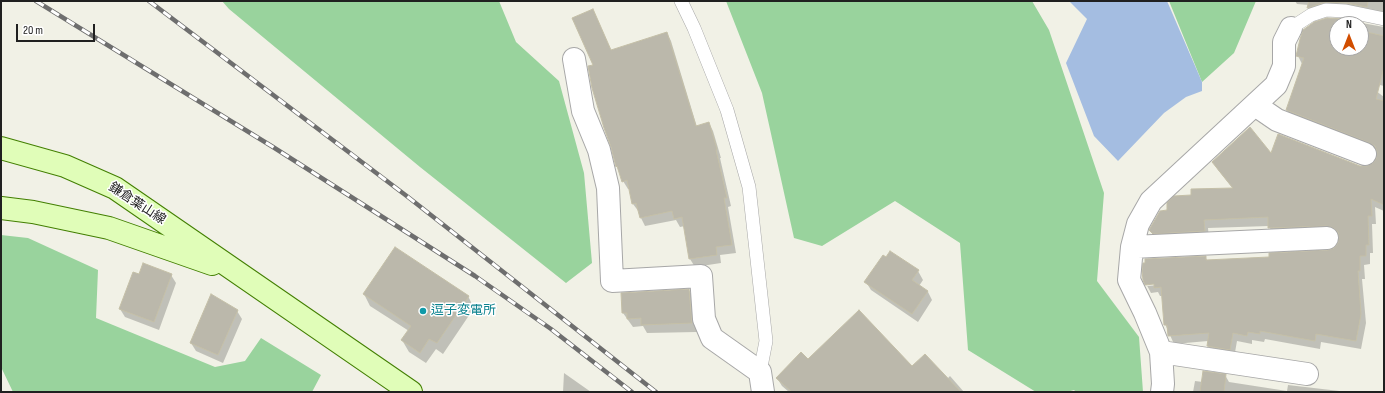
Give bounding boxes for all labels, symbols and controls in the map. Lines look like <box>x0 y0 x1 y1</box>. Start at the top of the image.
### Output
scale bar <box>18 16 97 42</box>
north arrow <box>1329 16 1369 56</box>
text: N <box>1346 18 1352 31</box>
text: 20 m <box>23 23 43 38</box>
street label: 鎌倉葉山線 <box>105 180 169 228</box>
place label: 逗子変電所 <box>431 303 496 319</box>
marker: 逗子変電所 <box>418 306 428 316</box>

